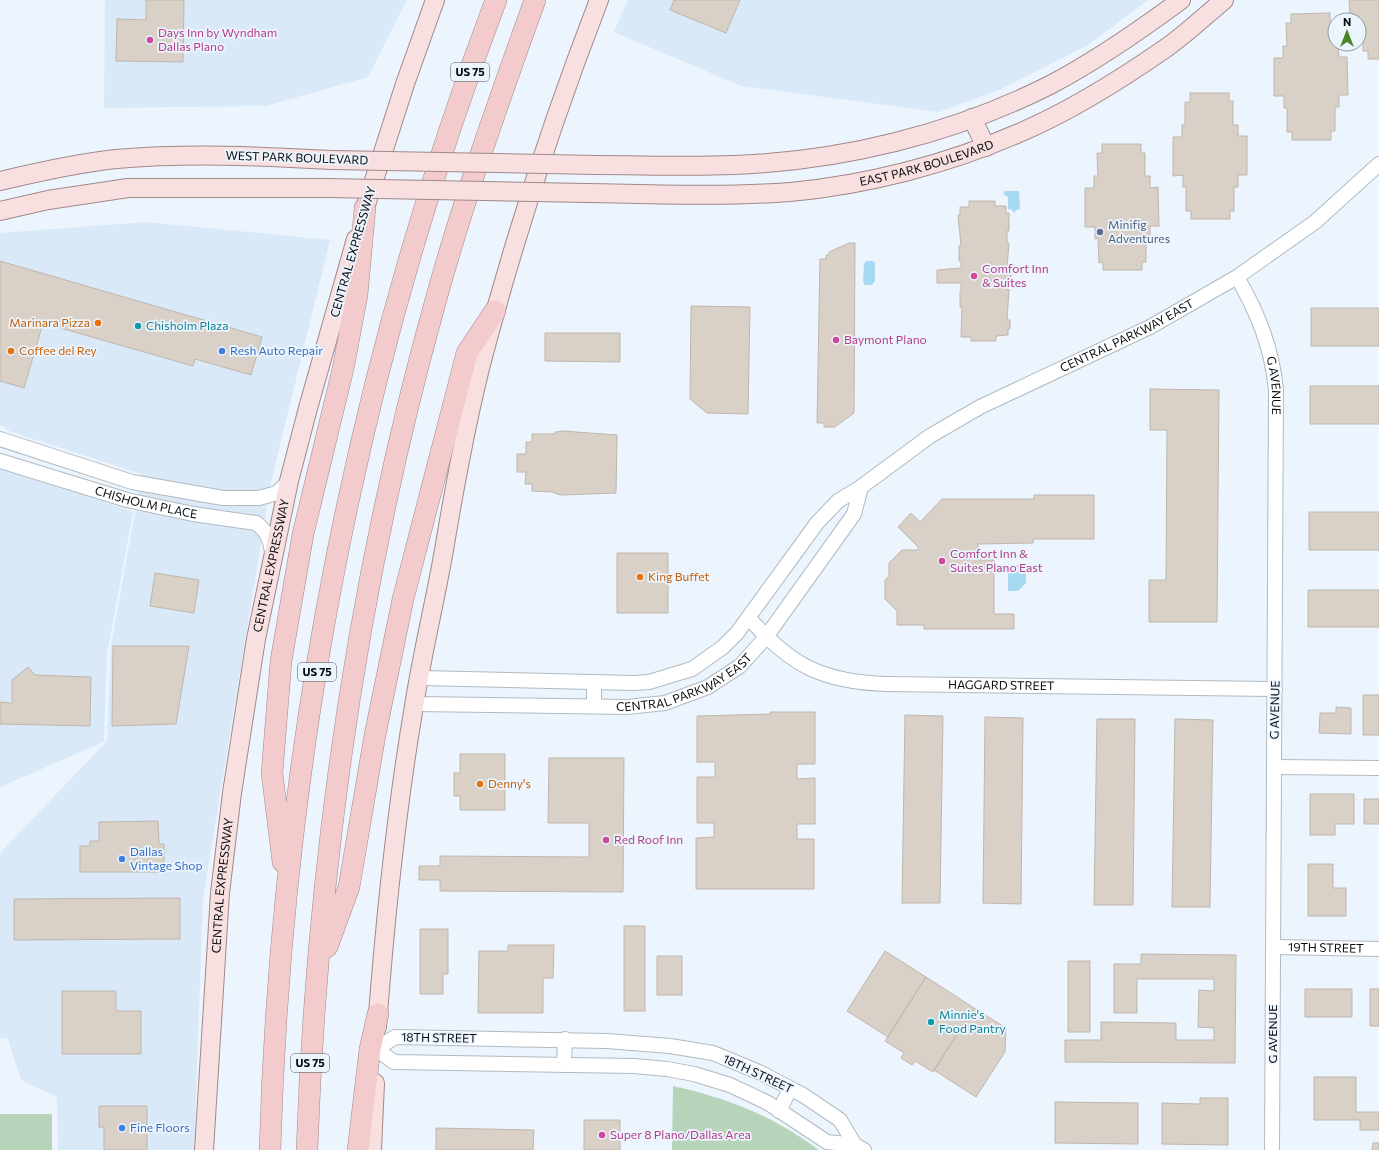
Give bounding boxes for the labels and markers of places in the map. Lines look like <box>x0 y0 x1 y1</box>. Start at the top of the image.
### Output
place label: Days Inn by Wyndham Dallas Plano <box>158 25 277 53</box>
marker: Days Inn by Wyndham Dallas Plano <box>145 35 155 45</box>
place label: Minifig Adventures <box>1108 217 1170 245</box>
marker: Minifig Adventures <box>1095 227 1105 237</box>
place label: Comfort Inn & Suites <box>982 261 1049 289</box>
marker: Comfort Inn & Suites <box>969 271 979 281</box>
place label: Marinara Pizza <box>9 315 90 329</box>
marker: Marinara Pizza <box>93 318 103 328</box>
place label: Chisholm Plaza <box>146 318 229 332</box>
marker: Chisholm Plaza <box>133 321 143 331</box>
place label: Baymont Plano <box>844 332 927 346</box>
marker: Baymont Plano <box>831 335 841 345</box>
place label: Coffee del Rey <box>19 343 97 357</box>
place label: Resh Auto Repair <box>230 343 323 357</box>
marker: Coffee del Rey <box>6 346 16 356</box>
marker: Resh Auto Repair <box>217 346 227 356</box>
place label: Comfort Inn & Suites Plano East <box>950 546 1043 574</box>
marker: Comfort Inn & Suites Plano East <box>937 556 947 566</box>
place label: King Buffet <box>648 569 709 583</box>
marker: King Buffet <box>635 572 645 582</box>
place label: Denny's <box>488 776 531 790</box>
marker: Denny's <box>475 779 485 789</box>
place label: Red Roof Inn <box>614 832 683 846</box>
marker: Red Roof Inn <box>601 835 611 845</box>
place label: Dallas Vintage Shop <box>130 844 203 872</box>
marker: Dallas Vintage Shop <box>117 854 127 864</box>
place label: Minnie's Food Pantry <box>939 1007 1006 1035</box>
marker: Minnie's Food Pantry <box>926 1017 936 1027</box>
place label: Fine Floors <box>130 1120 190 1134</box>
marker: Fine Floors <box>117 1123 127 1133</box>
place label: Super 8 Plano/Dallas Area <box>610 1127 751 1141</box>
marker: Super 8 Plano/Dallas Area <box>597 1130 607 1140</box>

